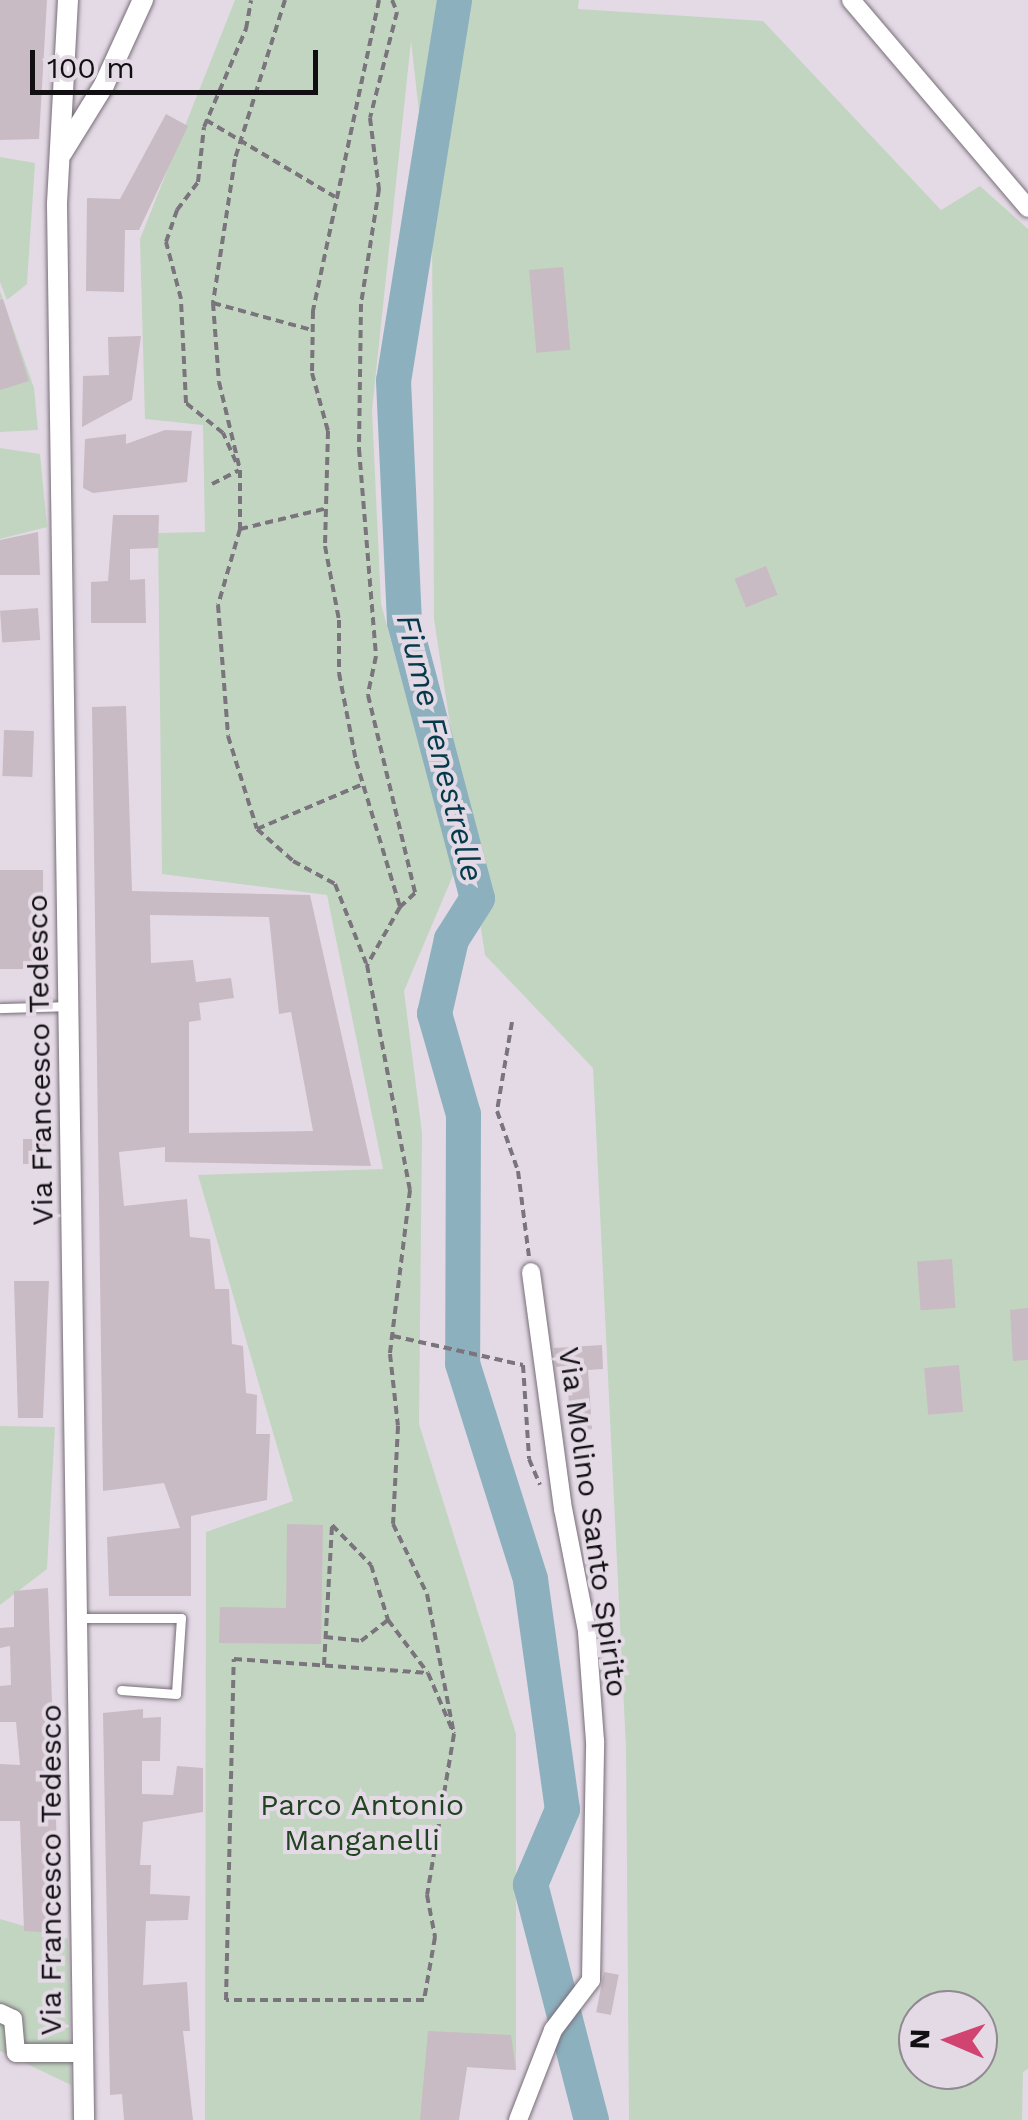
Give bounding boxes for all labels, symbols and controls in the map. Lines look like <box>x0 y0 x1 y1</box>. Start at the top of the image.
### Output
scale bar <box>35 30 322 92</box>
text: 100 m <box>47 50 135 85</box>
water label: Fiume Fenestrelle <box>388 610 492 886</box>
street label: Via Francesco Tedesco <box>19 893 61 1227</box>
street label: Via Molino Santo Spirito <box>551 1344 635 1700</box>
street label: Via Francesco Tedesco <box>33 1704 69 2036</box>
park label: Parco Antonio Manganelli <box>259 1787 465 1858</box>
north arrow <box>898 1990 998 2090</box>
text: N <box>903 2028 936 2050</box>

